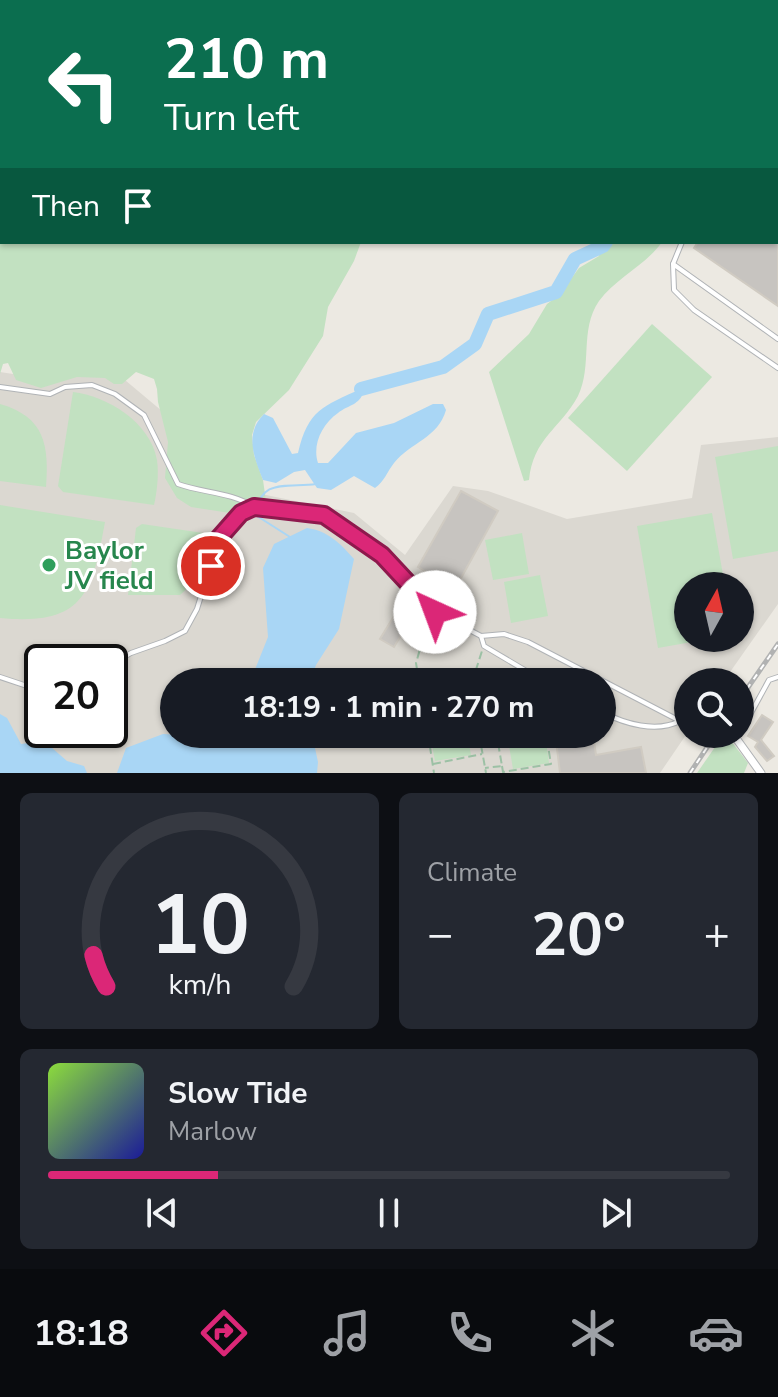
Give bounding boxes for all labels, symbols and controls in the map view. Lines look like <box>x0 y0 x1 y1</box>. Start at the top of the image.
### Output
text: 210 m <box>164 21 329 98</box>
icon: left <box>32 32 136 136</box>
text: Turn left <box>164 94 299 143</box>
icon: arrive <box>116 184 160 228</box>
text: Then <box>32 186 100 227</box>
pin <box>177 532 245 600</box>
place label: Baylor JV field <box>64 533 154 598</box>
icon: arrive <box>189 544 233 588</box>
marker: Baylor JV field <box>40 556 58 574</box>
position arrow <box>393 570 477 654</box>
north arrow <box>674 572 754 652</box>
map controls <box>674 572 754 748</box>
speed limit sign: 20 <box>24 644 128 748</box>
button: search <box>674 668 754 748</box>
text: 18:19 · 1 min · 270 m <box>242 687 534 728</box>
text: Climate <box>427 855 517 890</box>
text: 10 <box>150 869 249 982</box>
text: 20° <box>531 894 626 976</box>
text: − <box>427 905 453 965</box>
text: + <box>704 905 730 965</box>
text: km/h <box>168 965 231 1004</box>
text: Slow Tide <box>168 1073 308 1114</box>
text: Marlow <box>168 1114 257 1149</box>
icon: previous <box>140 1191 184 1235</box>
icon: pause <box>367 1191 411 1235</box>
icon: next <box>594 1191 638 1235</box>
icon: directions <box>196 1305 252 1361</box>
icon: music <box>319 1305 375 1361</box>
icon: phone <box>442 1305 498 1361</box>
icon: climate <box>565 1305 621 1361</box>
icon: car <box>688 1305 744 1361</box>
text: 18:18 <box>34 1309 129 1358</box>

